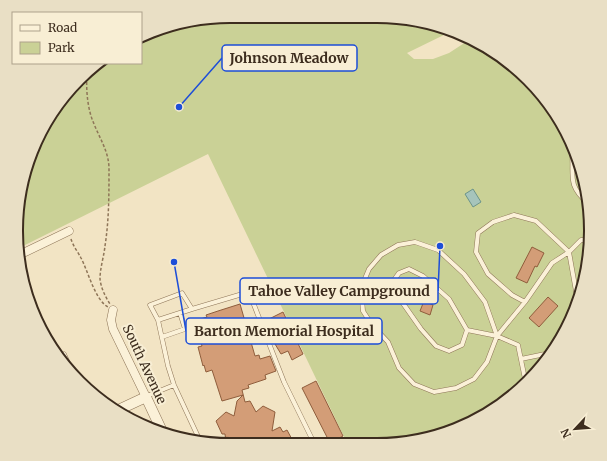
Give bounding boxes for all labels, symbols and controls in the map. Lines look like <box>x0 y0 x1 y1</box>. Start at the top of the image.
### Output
legend <box>12 12 142 64</box>
text: Road <box>48 20 77 35</box>
text: Park <box>48 40 75 55</box>
callout: Johnson Meadow <box>222 45 357 71</box>
text: Johnson Meadow <box>228 49 350 67</box>
callout: Tahoe Valley Campground <box>240 278 438 304</box>
text: Tahoe Valley Campground <box>248 282 430 300</box>
callout: Barton Memorial Hospital <box>186 318 382 344</box>
street label: South Avenue <box>119 322 170 407</box>
text: Barton Memorial Hospital <box>194 322 375 340</box>
north arrow <box>555 409 595 449</box>
text: N <box>558 426 574 440</box>

